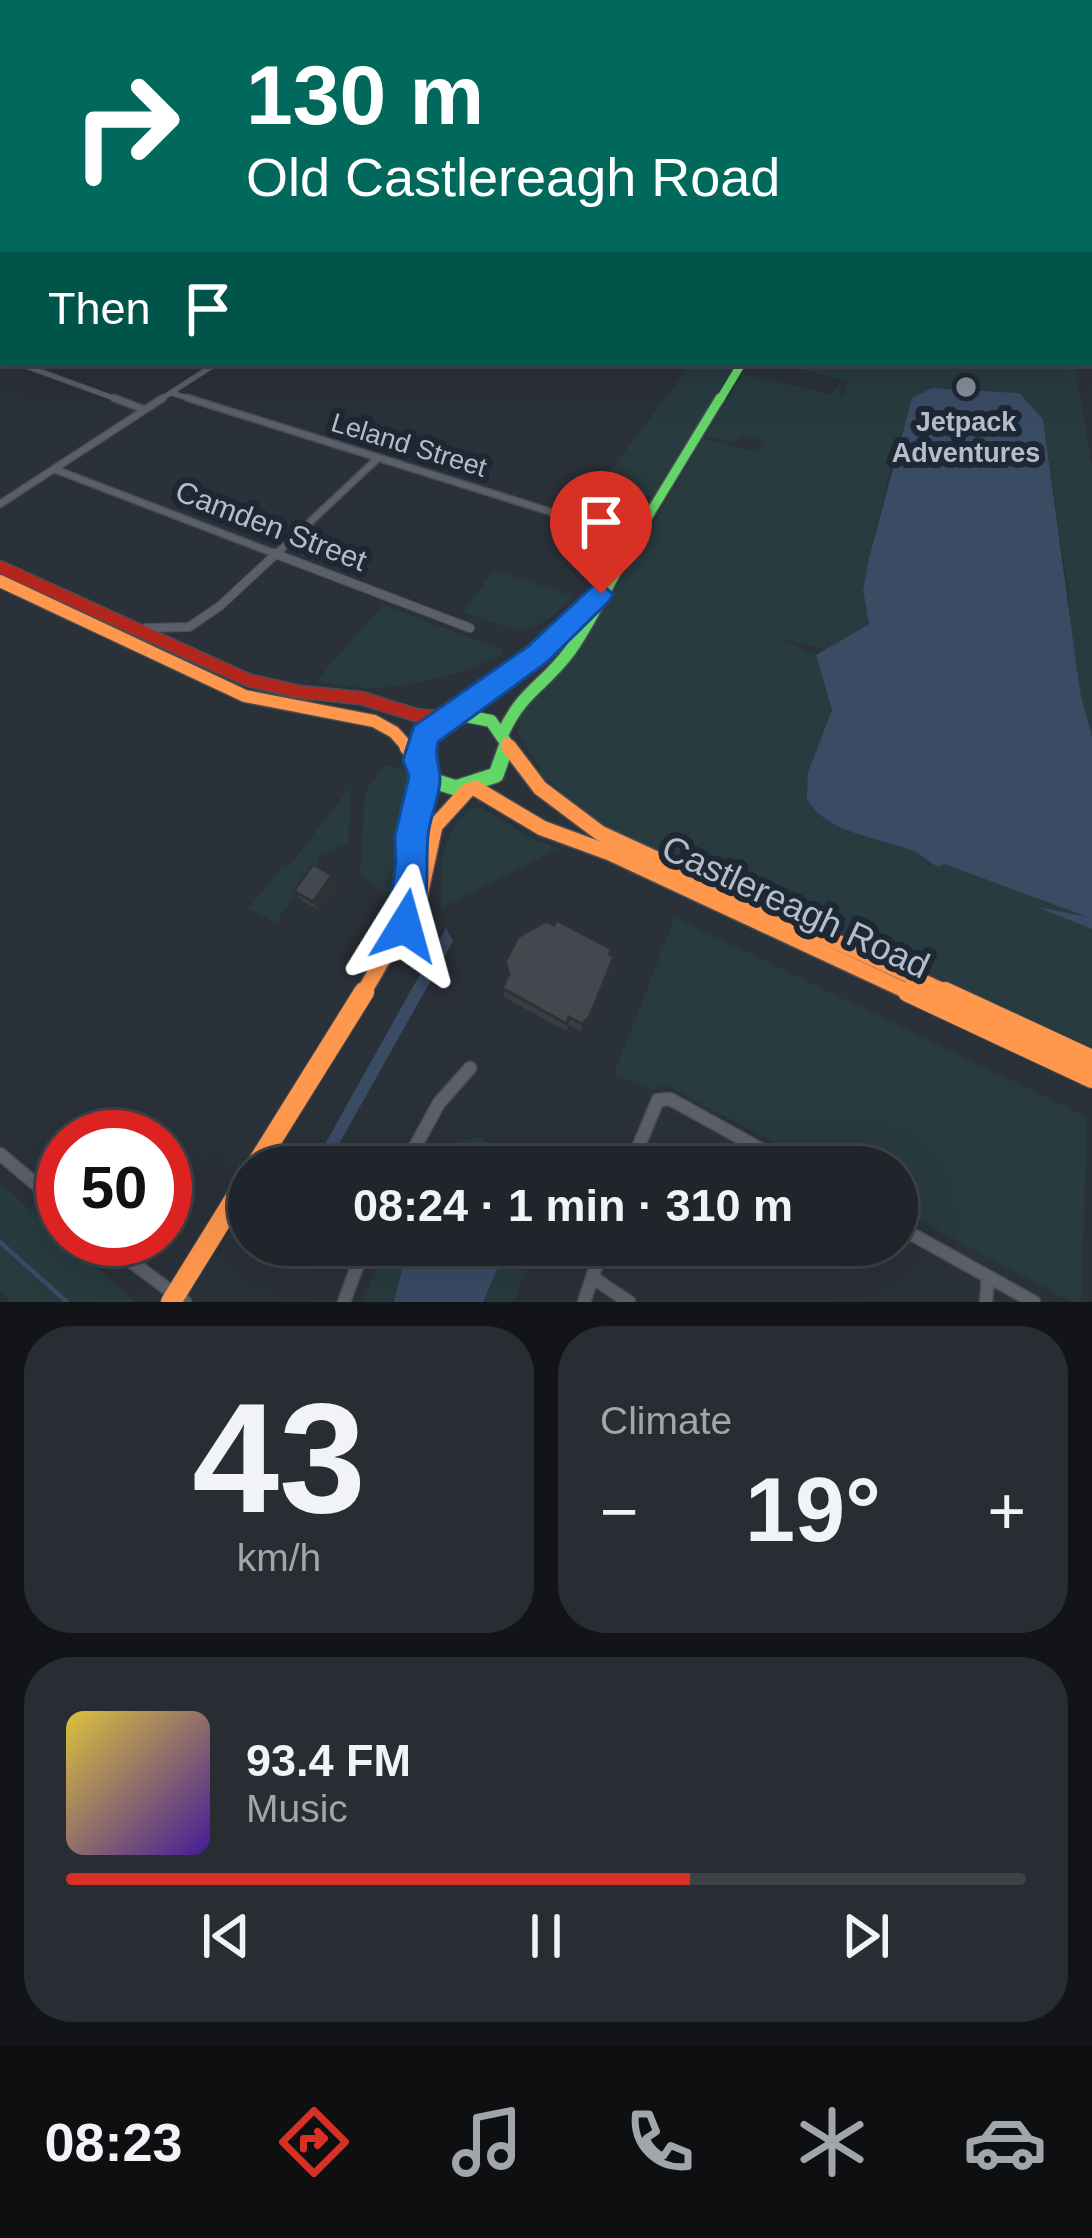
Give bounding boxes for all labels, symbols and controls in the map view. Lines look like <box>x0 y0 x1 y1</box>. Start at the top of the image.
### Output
icon: right <box>48 48 204 204</box>
text: 130 m <box>246 48 484 142</box>
text: Old Castlereagh Road <box>246 147 780 207</box>
icon: arrive <box>175 276 241 342</box>
text: Then <box>48 283 151 334</box>
marker: Jetpack Adventures <box>953 374 979 400</box>
street label: Leland Street <box>328 407 491 483</box>
place label: Jetpack Adventures <box>892 407 1040 468</box>
pin <box>550 471 652 594</box>
street label: Camden Street <box>171 474 372 577</box>
icon: arrive <box>568 489 634 555</box>
street label: Castlereagh Road <box>656 827 936 986</box>
position arrow <box>342 863 468 989</box>
speed limit sign: 50 <box>36 1110 192 1266</box>
text: 08:24 · 1 min · 310 m <box>353 1180 793 1231</box>
text: 43 <box>192 1371 366 1545</box>
text: Climate <box>600 1399 732 1442</box>
text: 19° <box>745 1460 881 1560</box>
text: − <box>600 1474 639 1548</box>
text: + <box>987 1474 1026 1548</box>
text: km/h <box>237 1536 321 1579</box>
text: 93.4 FM <box>246 1735 411 1786</box>
text: Music <box>246 1787 348 1830</box>
icon: previous <box>193 1903 259 1969</box>
icon: pause <box>513 1903 579 1969</box>
icon: next <box>833 1903 899 1969</box>
icon: directions <box>272 2100 356 2184</box>
icon: music <box>445 2100 529 2184</box>
icon: phone <box>618 2100 702 2184</box>
icon: climate <box>790 2100 874 2184</box>
icon: car <box>963 2100 1047 2184</box>
text: 08:23 <box>44 2112 183 2172</box>

